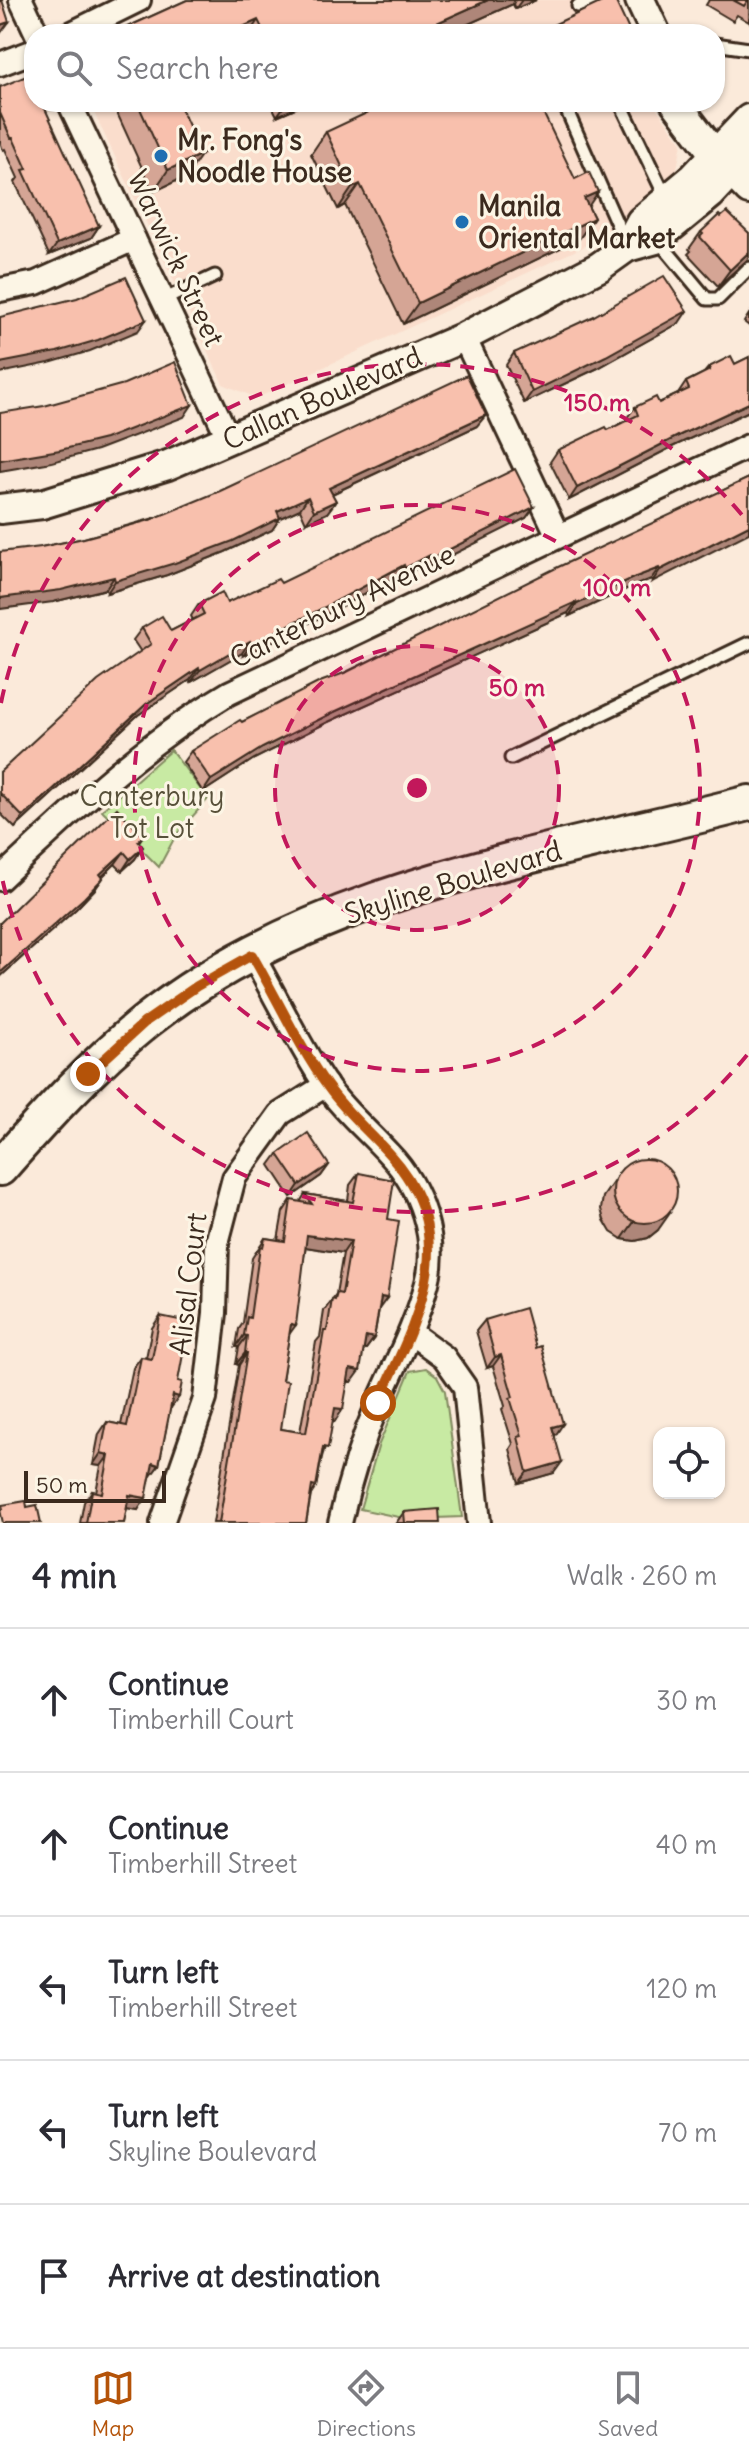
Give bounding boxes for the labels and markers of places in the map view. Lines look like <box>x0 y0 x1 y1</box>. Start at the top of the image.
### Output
place label: Mr. Fong's Noodle House <box>177 122 352 190</box>
marker: Mr. Fong's Noodle House <box>152 147 170 165</box>
place label: Manila Oriental Market <box>478 188 676 256</box>
marker: Manila Oriental Market <box>453 213 471 231</box>
centre of rings <box>403 774 431 802</box>

